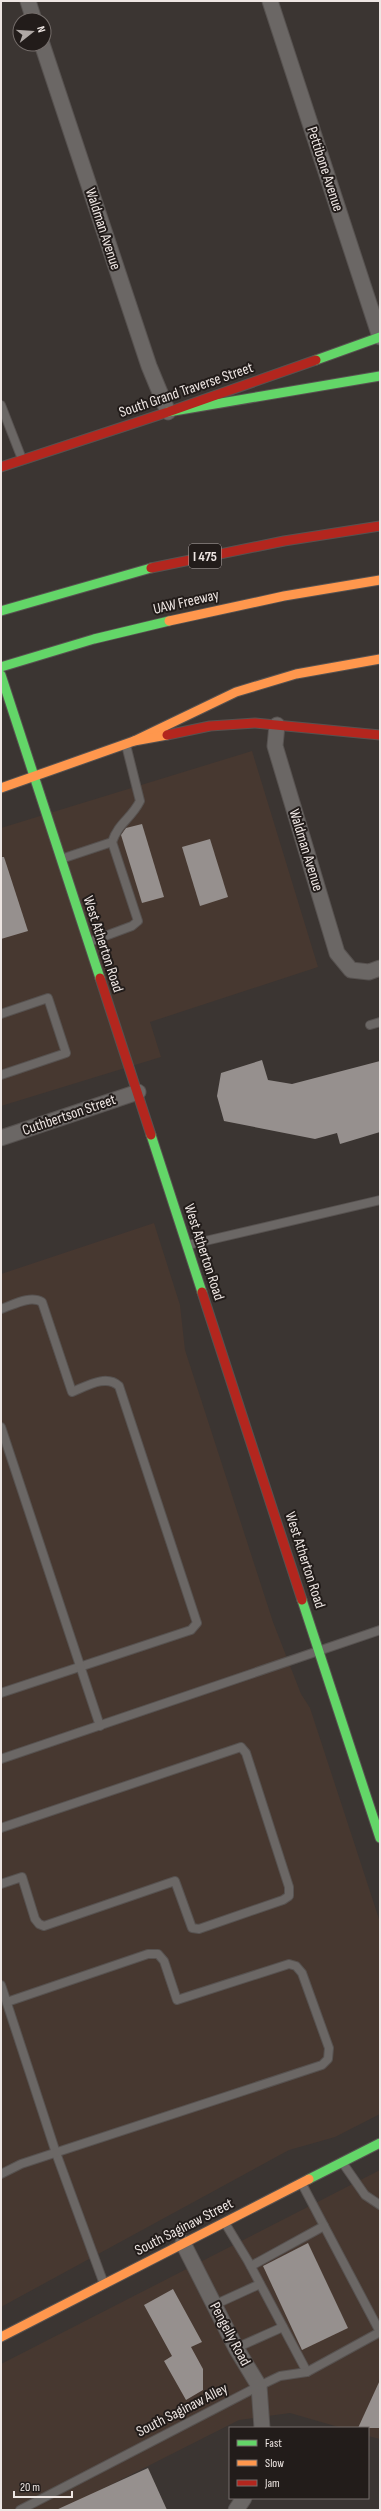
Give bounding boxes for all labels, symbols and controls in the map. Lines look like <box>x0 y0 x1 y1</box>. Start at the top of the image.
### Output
north arrow <box>12 12 52 52</box>
text: N <box>34 25 48 34</box>
street label: Pettibone Avenue <box>302 124 348 214</box>
street label: Waldman Avenue <box>81 186 125 272</box>
street label: South Grand Traverse Street <box>116 358 256 422</box>
road number: I 475 <box>189 544 221 568</box>
street label: UAW Freeway <box>151 585 221 619</box>
street label: Waldman Avenue <box>284 807 328 893</box>
street label: West Atherton Road <box>78 893 128 995</box>
street label: Cuthbertson Street <box>20 1090 119 1140</box>
street label: West Atherton Road <box>179 1201 229 1303</box>
street label: West Atherton Road <box>280 1509 330 1611</box>
street label: South Saginaw Street <box>132 2194 237 2260</box>
street label: Pengelly Road <box>205 2299 255 2369</box>
street label: South Saginaw Alley <box>133 2379 231 2441</box>
legend <box>229 2427 369 2499</box>
text: Fast <box>265 2436 282 2451</box>
text: Slow <box>265 2456 284 2471</box>
scale bar <box>14 2473 72 2499</box>
text: Jam <box>264 2476 280 2491</box>
text: 20 m <box>20 2480 40 2495</box>

